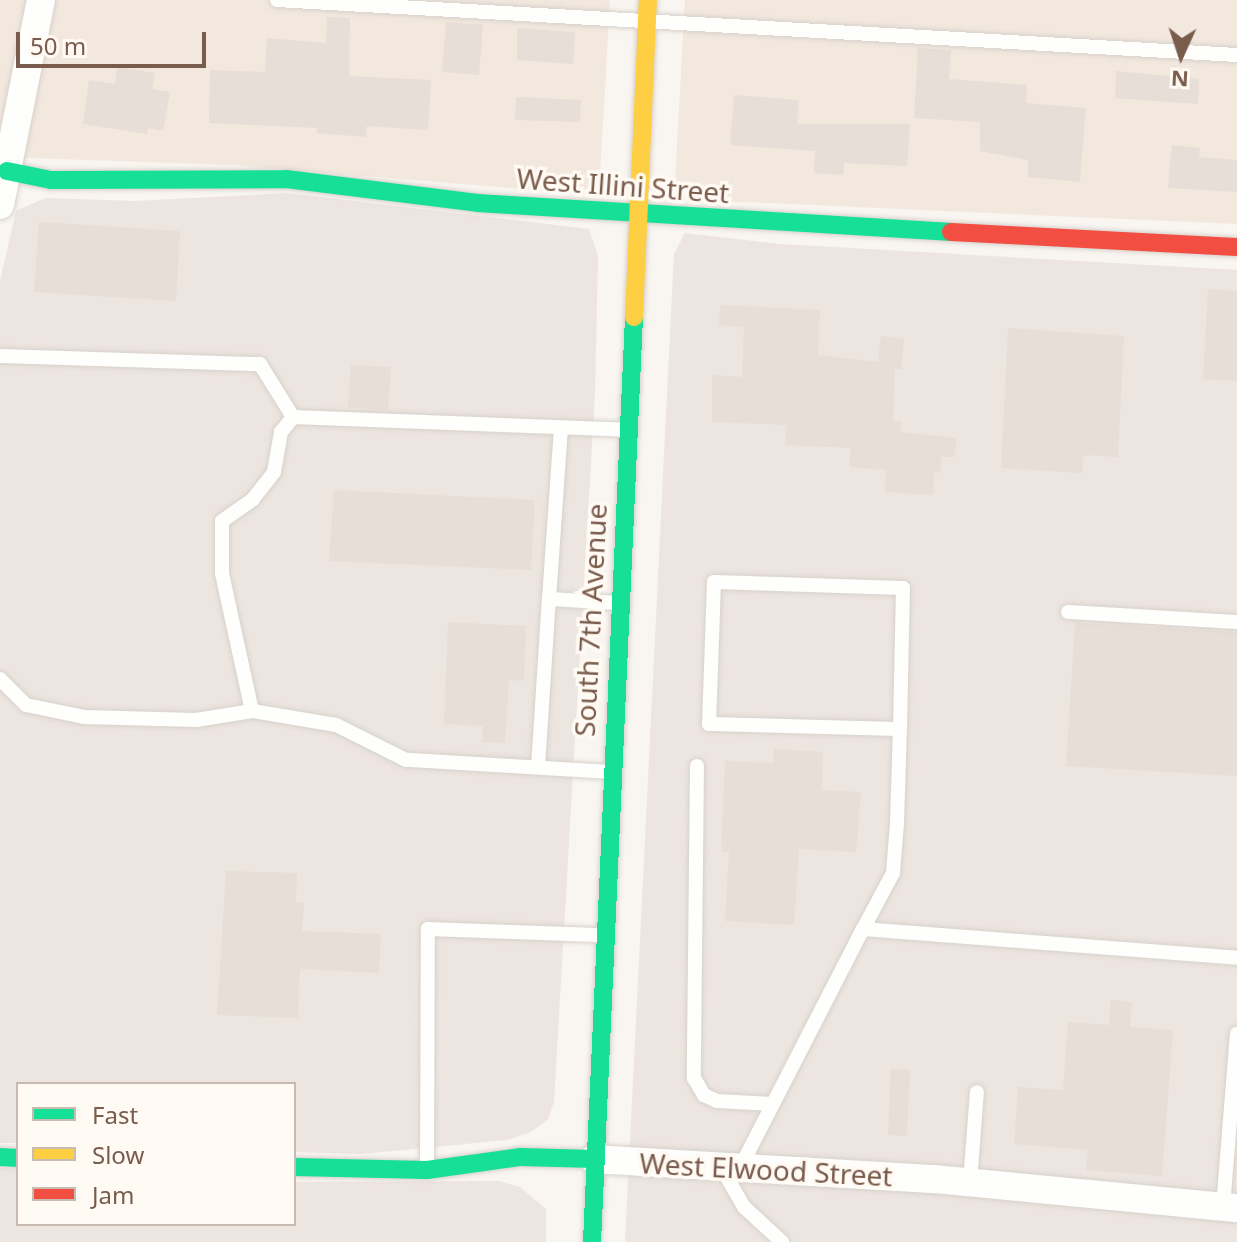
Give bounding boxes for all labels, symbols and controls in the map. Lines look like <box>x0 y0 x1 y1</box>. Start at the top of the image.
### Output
scale bar <box>20 16 210 66</box>
north arrow <box>1141 16 1221 96</box>
text: 50 m <box>30 29 86 62</box>
text: N <box>1170 65 1189 95</box>
street label: West Illini Street <box>515 161 731 209</box>
street label: South 7th Avenue <box>567 503 613 737</box>
legend <box>16 1082 296 1226</box>
text: Fast <box>92 1098 138 1131</box>
text: Slow <box>92 1138 144 1171</box>
street label: West Elwood Street <box>639 1146 893 1192</box>
text: Jam <box>92 1178 134 1211</box>

